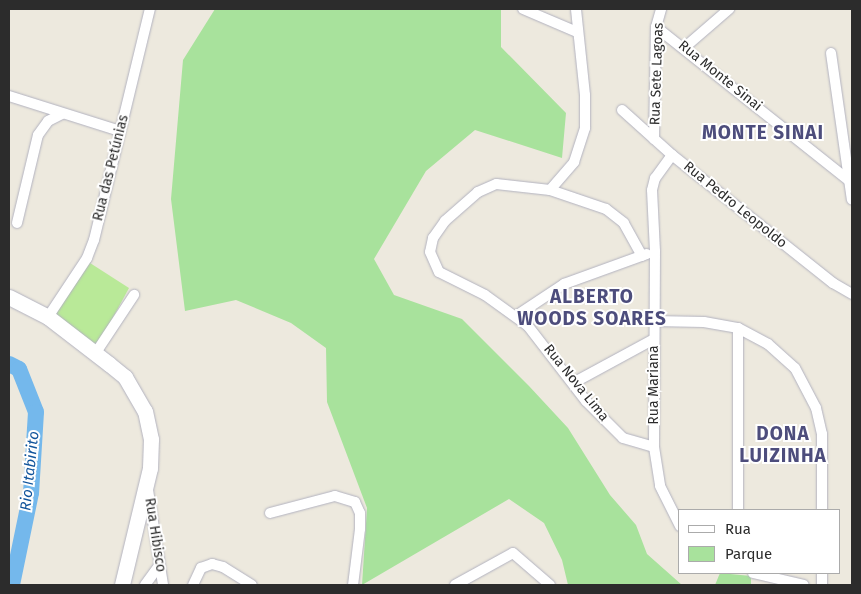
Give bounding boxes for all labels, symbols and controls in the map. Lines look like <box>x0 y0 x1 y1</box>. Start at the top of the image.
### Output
street label: Rua Sete Lagoas <box>647 22 667 126</box>
street label: Rua Monte Sinai <box>675 37 765 115</box>
street label: Rua das Petúnias <box>90 113 132 223</box>
district label: MONTE SINAI <box>701 122 825 144</box>
street label: Rua Pedro Leopoldo <box>680 158 790 252</box>
district label: ALBERTO WOODS SOARES <box>516 286 668 330</box>
street label: Rua Nova Lima <box>540 341 612 425</box>
street label: Rua Mariana <box>646 345 662 425</box>
district label: DONA LUIZINHA <box>738 423 828 467</box>
water label: Rio Itabirito <box>17 430 43 512</box>
street label: Rua Hibisco <box>141 497 169 573</box>
legend <box>678 509 841 574</box>
text: Rua <box>725 520 751 538</box>
text: Parque <box>725 545 772 563</box>

